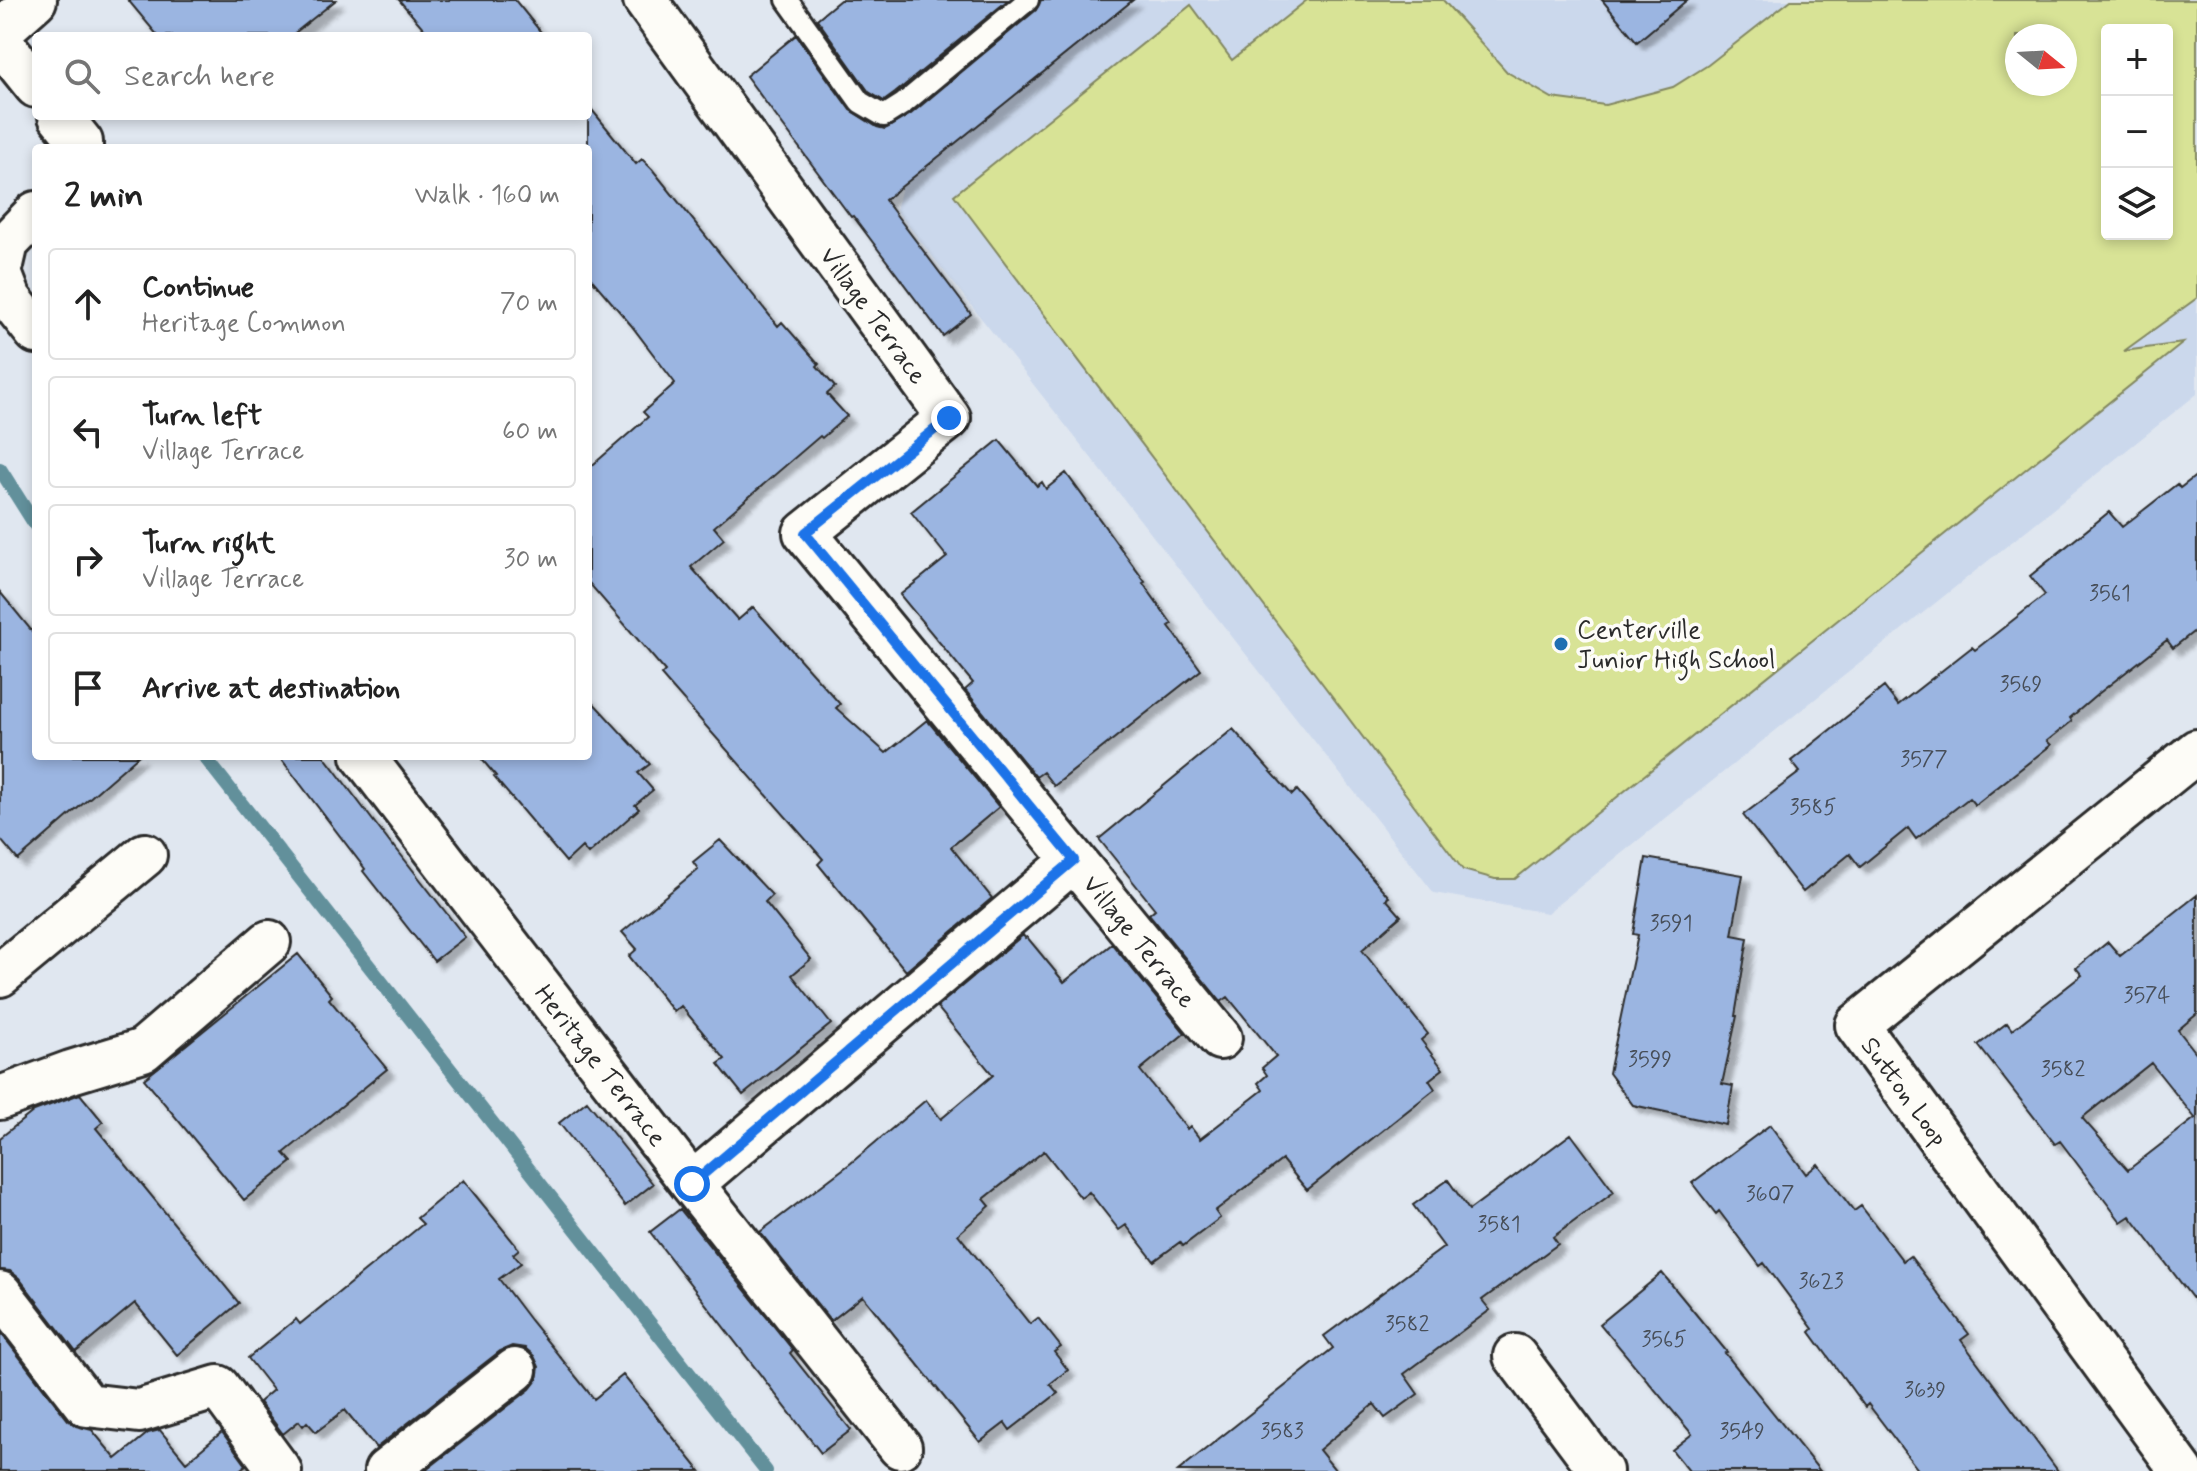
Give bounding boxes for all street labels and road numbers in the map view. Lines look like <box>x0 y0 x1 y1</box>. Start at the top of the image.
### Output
street label: Village Terrace <box>811 241 934 392</box>
street label: Village Terrace <box>1074 868 1203 1016</box>
street label: Heritage Terrace <box>526 978 673 1154</box>
street label: Sutton Loop <box>1852 1031 1955 1154</box>

